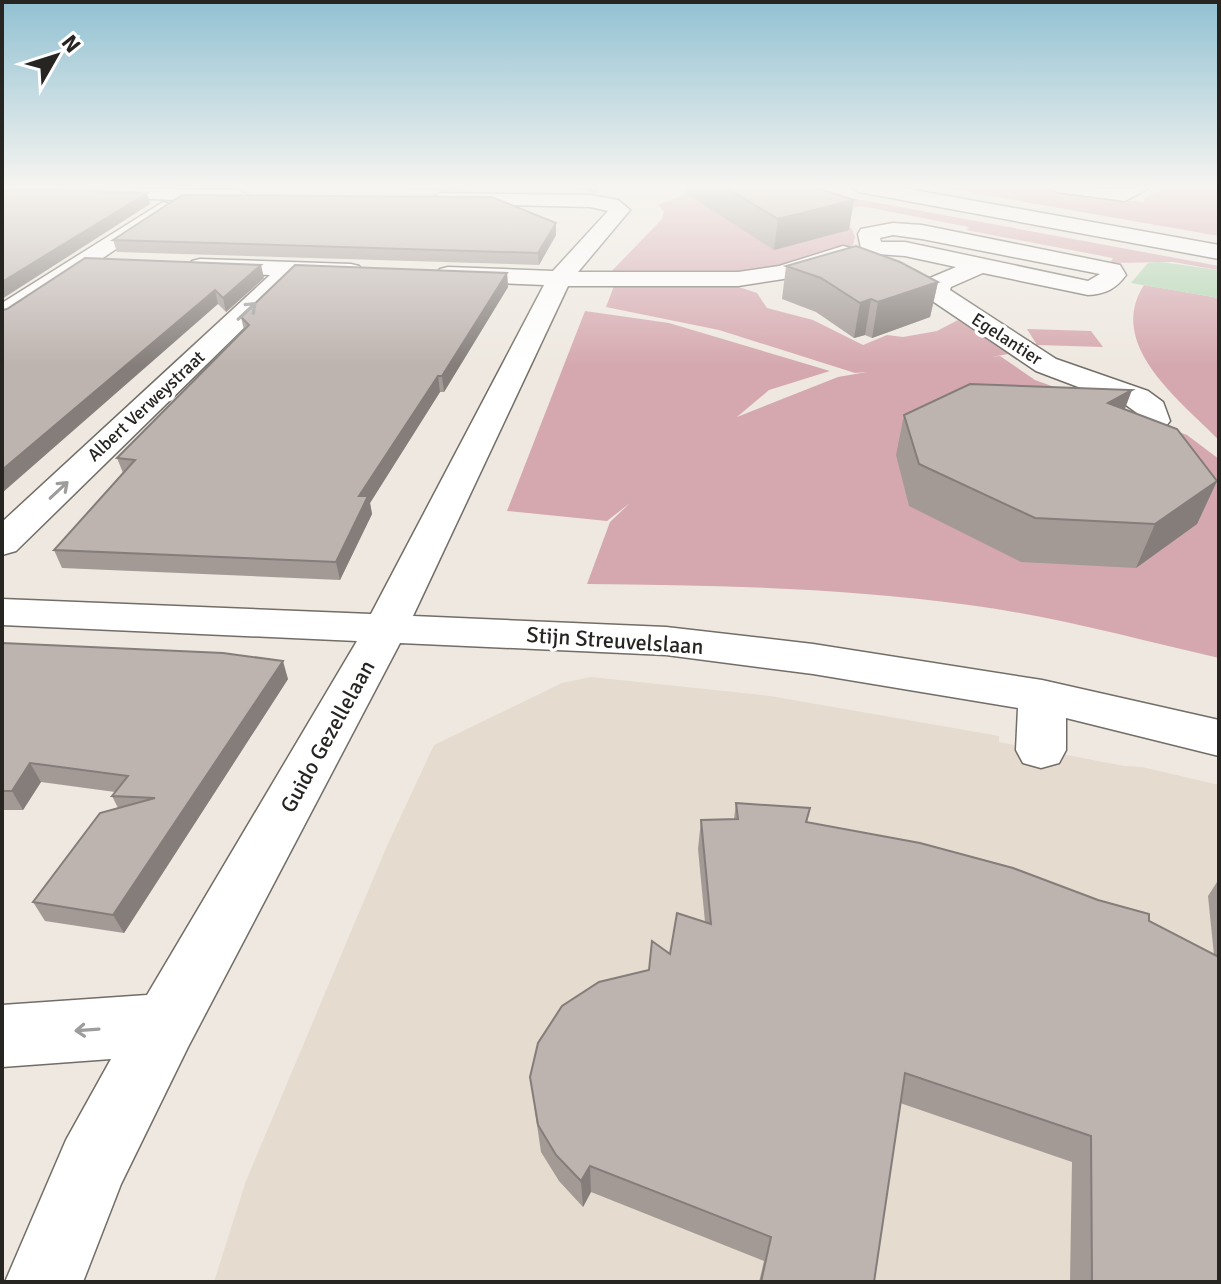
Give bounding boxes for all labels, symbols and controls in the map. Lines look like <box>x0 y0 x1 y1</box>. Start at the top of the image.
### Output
north arrow <box>16 16 96 96</box>
text: N <box>56 29 86 58</box>
one-way arrow <box>237 301 257 320</box>
street label: Egelantier <box>968 308 1047 370</box>
street label: Albert Verweystraat <box>83 346 209 466</box>
one-way arrow <box>48 481 68 499</box>
street label: Stijn Streuvelslaan <box>526 621 704 660</box>
street label: Guido Gezellelaan <box>274 655 380 817</box>
one-way arrow <box>75 1023 101 1038</box>

